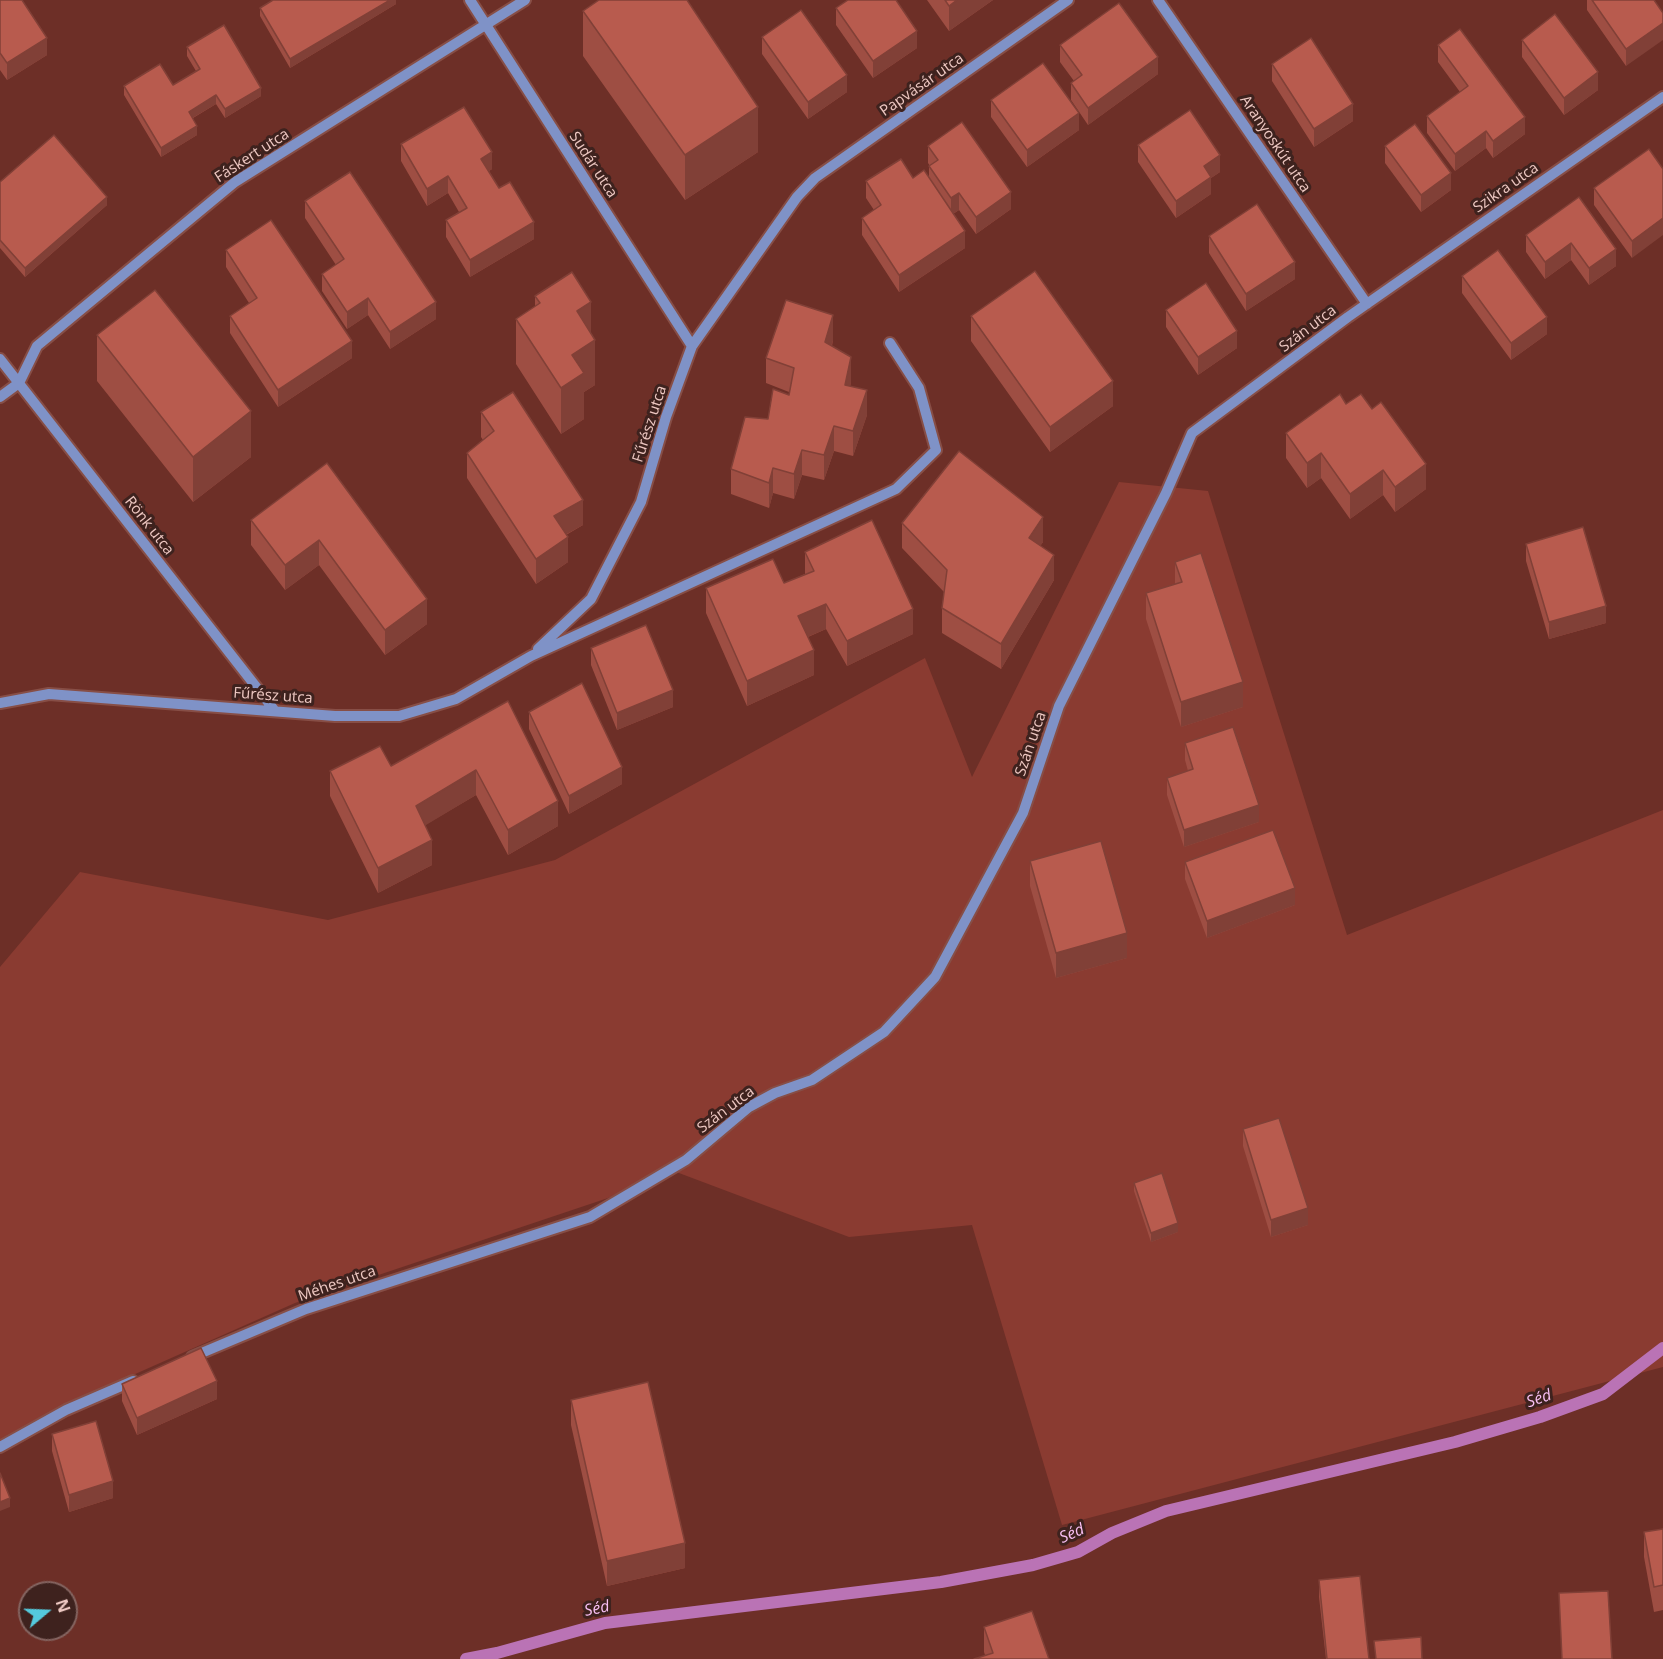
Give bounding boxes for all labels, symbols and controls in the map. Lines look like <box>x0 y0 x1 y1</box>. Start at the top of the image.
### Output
street label: Papvásár utca <box>877 50 967 120</box>
street label: Aranyoskút utca <box>1236 92 1314 196</box>
street label: Fáskert utca <box>211 125 293 187</box>
street label: Sudár utca <box>565 129 621 201</box>
street label: Szikra utca <box>1470 159 1542 217</box>
street label: Szán utca <box>1276 302 1340 356</box>
street label: Fűrész utca <box>629 383 671 465</box>
street label: Rönk utca <box>121 493 177 559</box>
street label: Fűrész utca <box>233 684 313 708</box>
street label: Szán utca <box>1012 710 1050 778</box>
street label: Szán utca <box>694 1083 758 1137</box>
street label: Méhes utca <box>296 1262 378 1306</box>
water label: Séd <box>1524 1386 1554 1412</box>
water label: Séd <box>1057 1520 1087 1548</box>
north arrow <box>18 1581 78 1641</box>
text: N <box>51 1596 76 1616</box>
water label: Séd <box>583 1597 611 1621</box>

